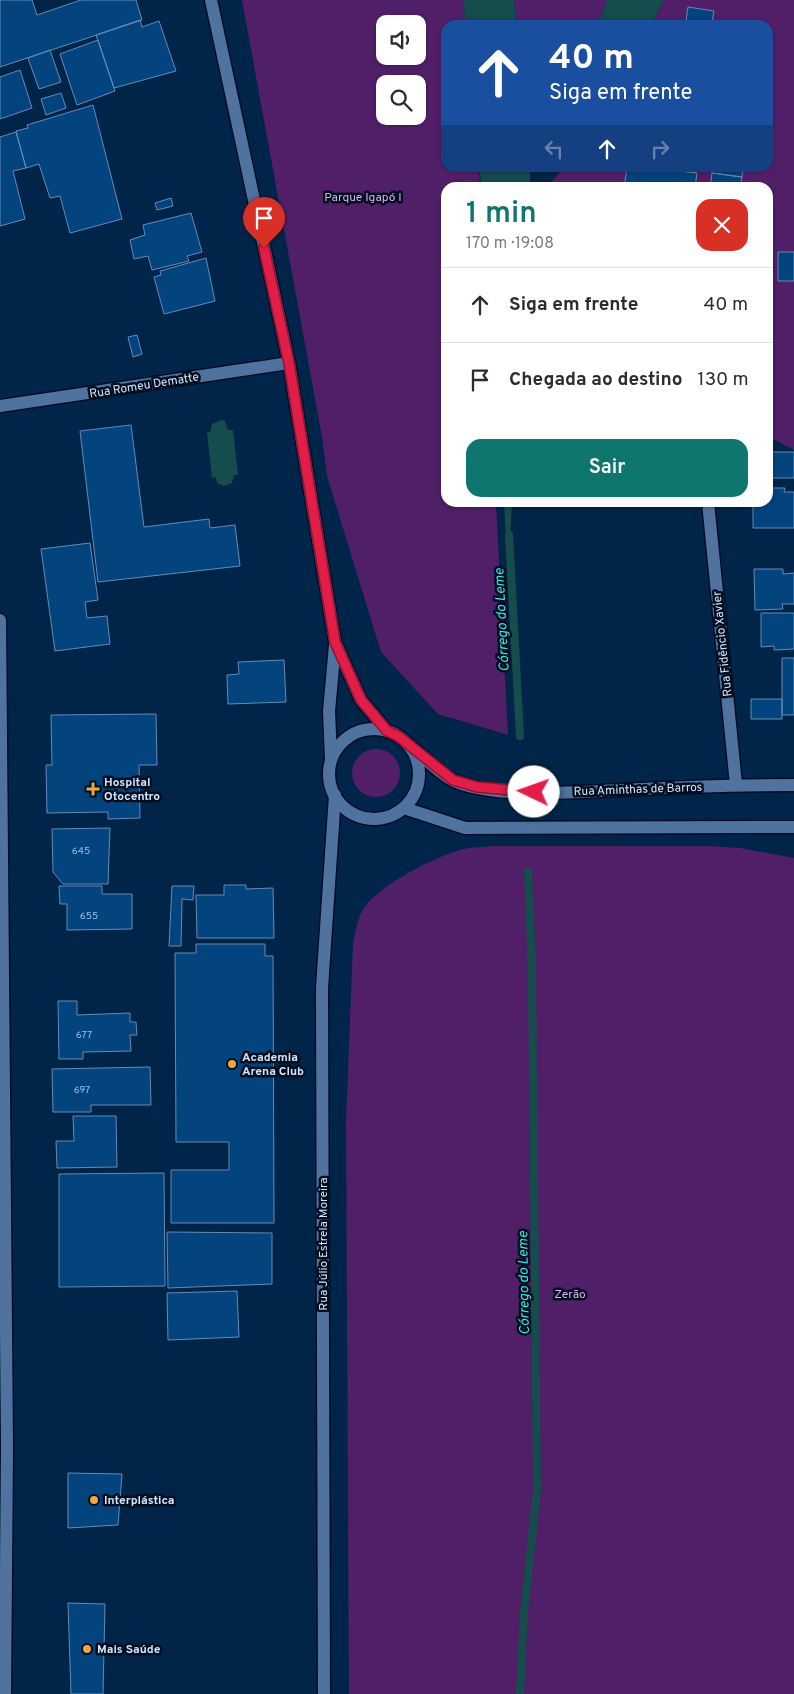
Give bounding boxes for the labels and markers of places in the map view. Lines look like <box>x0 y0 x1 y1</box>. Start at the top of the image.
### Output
pin <box>243 197 285 248</box>
place label: Hospital Otocentro <box>104 775 160 805</box>
marker: Hospital Otocentro <box>86 782 100 796</box>
place label: Academia Arena Club <box>242 1050 304 1080</box>
marker: Academia Arena Club <box>226 1058 238 1070</box>
place label: Interplástica <box>104 1493 175 1509</box>
marker: Interplástica <box>88 1494 100 1506</box>
place label: Mais Saúde <box>97 1642 161 1658</box>
marker: Mais Saúde <box>81 1643 93 1655</box>

